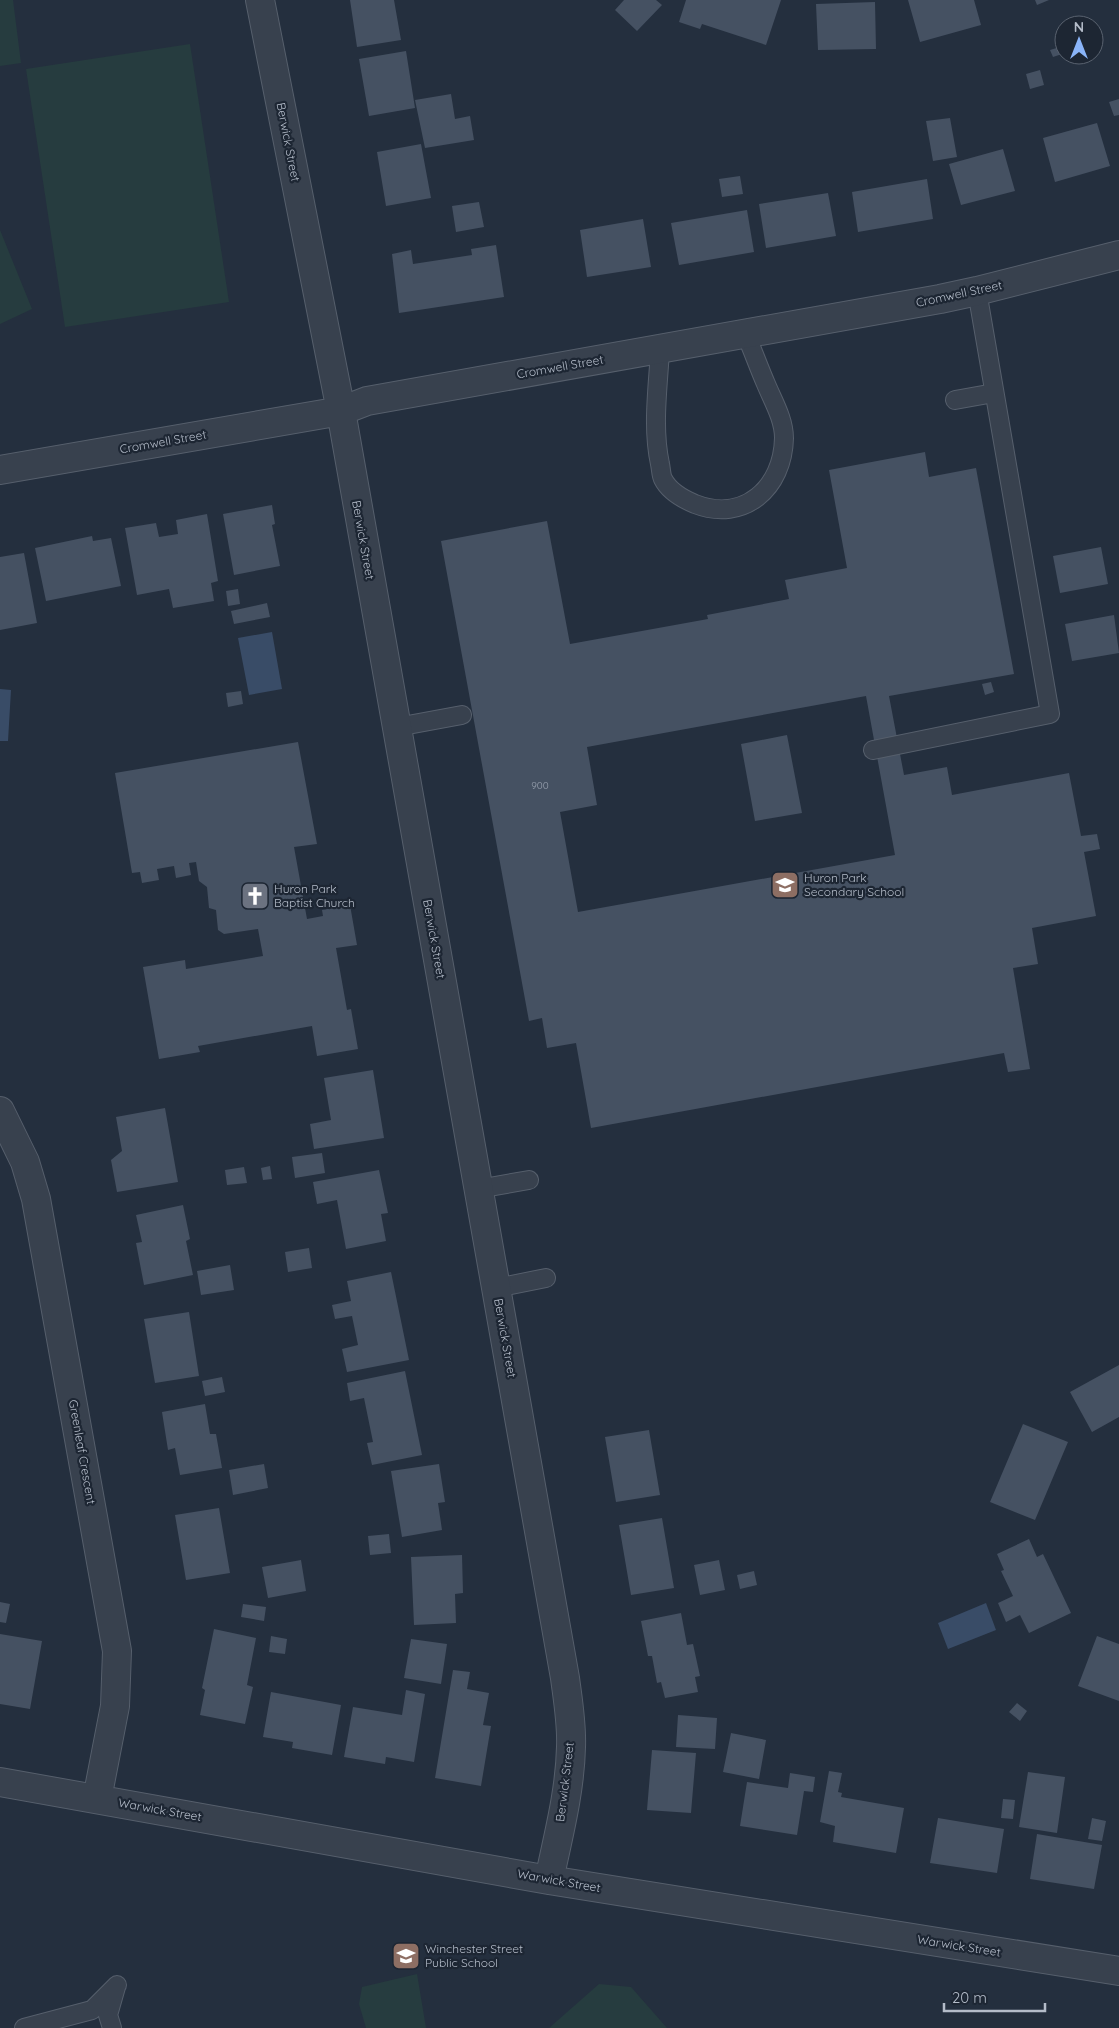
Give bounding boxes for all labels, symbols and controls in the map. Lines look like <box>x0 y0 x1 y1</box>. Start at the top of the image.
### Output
north arrow <box>1054 15 1104 65</box>
text: N <box>1074 18 1084 36</box>
street label: Berwick Street <box>273 101 303 183</box>
street label: Cromwell Street <box>914 277 1003 310</box>
street label: Cromwell Street <box>515 352 604 382</box>
street label: Cromwell Street <box>118 427 207 457</box>
street label: Berwick Street <box>349 499 378 581</box>
house number: 900 <box>531 779 549 792</box>
school or university icon: Huron Park Secondary School <box>770 870 800 900</box>
place label: Huron Park Secondary School <box>804 870 904 899</box>
church icon: Huron Park Baptist Church <box>240 881 270 911</box>
place label: Huron Park Baptist Church <box>274 881 355 910</box>
street label: Berwick Street <box>420 898 449 980</box>
street label: Berwick Street <box>491 1297 520 1379</box>
street label: Greenleaf Crescent <box>66 1398 99 1505</box>
street label: Berwick Street <box>552 1741 577 1823</box>
street label: Warwick Street <box>117 1795 203 1824</box>
street label: Warwick Street <box>516 1866 602 1895</box>
street label: Warwick Street <box>916 1932 1002 1960</box>
school or university icon: Winchester Street Public School <box>391 1941 421 1971</box>
place label: Winchester Street Public School <box>425 1941 523 1970</box>
scale bar <box>944 1980 1045 2012</box>
text: 20 m <box>952 1988 987 2007</box>

